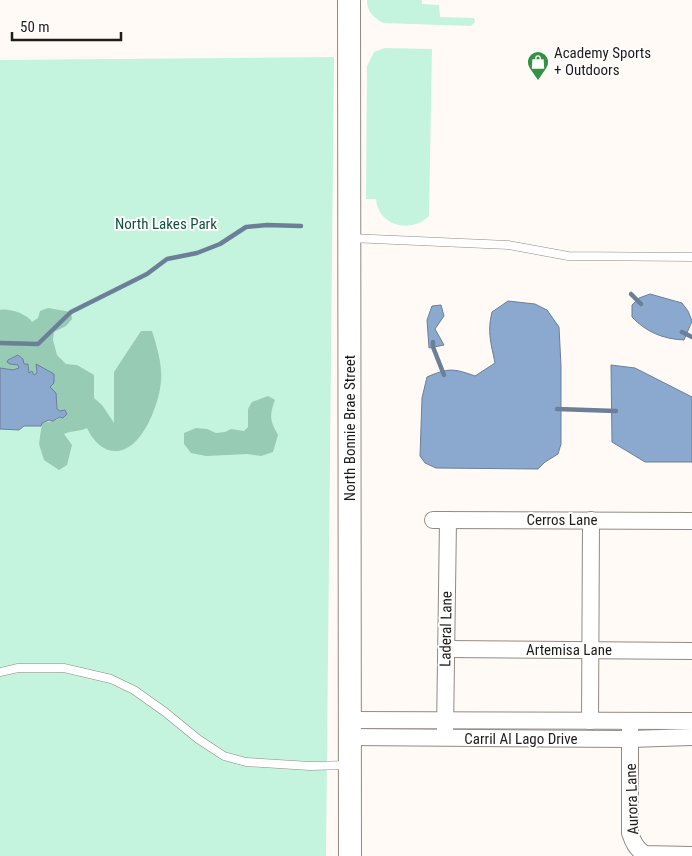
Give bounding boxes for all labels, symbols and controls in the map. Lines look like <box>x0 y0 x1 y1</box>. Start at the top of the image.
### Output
scale bar <box>12 10 121 42</box>
text: 50 m <box>20 18 50 36</box>
place label: Academy Sports + Outdoors <box>554 44 651 79</box>
shop icon: Academy Sports + Outdoors <box>526 50 550 81</box>
park label: North Lakes Park <box>115 215 217 233</box>
street label: North Bonnie Brae Street <box>341 355 359 501</box>
street label: Cerros Lane <box>527 511 597 529</box>
street label: Laderal Lane <box>436 591 456 667</box>
street label: Artemisa Lane <box>526 641 612 659</box>
street label: Carril Al Lago Drive <box>464 730 578 748</box>
street label: Aurora Lane <box>622 763 642 835</box>

